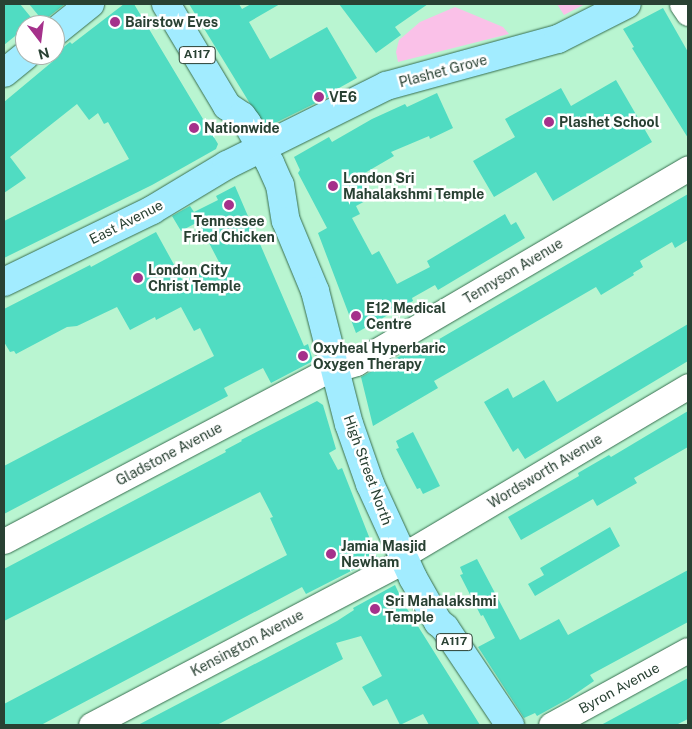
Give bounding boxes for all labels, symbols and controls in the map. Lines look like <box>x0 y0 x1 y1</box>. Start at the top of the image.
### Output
place label: Bairstow Eves <box>125 14 218 30</box>
north arrow <box>15 15 65 65</box>
marker: Bairstow Eves <box>109 16 121 28</box>
text: N <box>36 44 51 63</box>
road number: A117 <box>178 46 216 64</box>
street label: Plashet Grove <box>397 51 489 91</box>
place label: VE6 <box>329 89 357 105</box>
marker: VE6 <box>313 91 325 103</box>
place label: Plashet School <box>559 114 659 130</box>
marker: Plashet School <box>543 116 555 128</box>
place label: Nationwide <box>204 120 280 136</box>
marker: Nationwide <box>188 122 200 134</box>
place label: London Sri Mahalakshmi Temple <box>343 170 484 202</box>
marker: London Sri Mahalakshmi Temple <box>327 180 339 192</box>
street label: East Avenue <box>86 196 166 248</box>
marker: Tennessee Fried Chicken <box>223 199 235 211</box>
place label: Tennessee Fried Chicken <box>183 213 275 246</box>
street label: Tennyson Avenue <box>460 235 566 307</box>
place label: London City Christ Temple <box>148 262 241 294</box>
marker: London City Christ Temple <box>132 272 144 284</box>
place label: E12 Medical Centre <box>366 300 446 332</box>
marker: E12 Medical Centre <box>350 310 362 322</box>
place label: Oxyheal Hyperbaric Oxygen Therapy <box>313 340 446 372</box>
marker: Oxyheal Hyperbaric Oxygen Therapy <box>297 350 309 362</box>
street label: High Street North <box>340 413 396 527</box>
street label: Gladstone Avenue <box>113 419 225 489</box>
street label: Wordsworth Avenue <box>485 430 605 512</box>
place label: Jamia Masjid Newham <box>341 538 426 570</box>
marker: Jamia Masjid Newham <box>325 548 337 560</box>
place label: Sri Mahalakshmi Temple <box>385 593 497 626</box>
marker: Sri Mahalakshmi Temple <box>369 603 381 615</box>
street label: Kensington Avenue <box>188 606 306 680</box>
road number: A117 <box>435 632 473 652</box>
street label: Byron Avenue <box>576 659 662 717</box>

